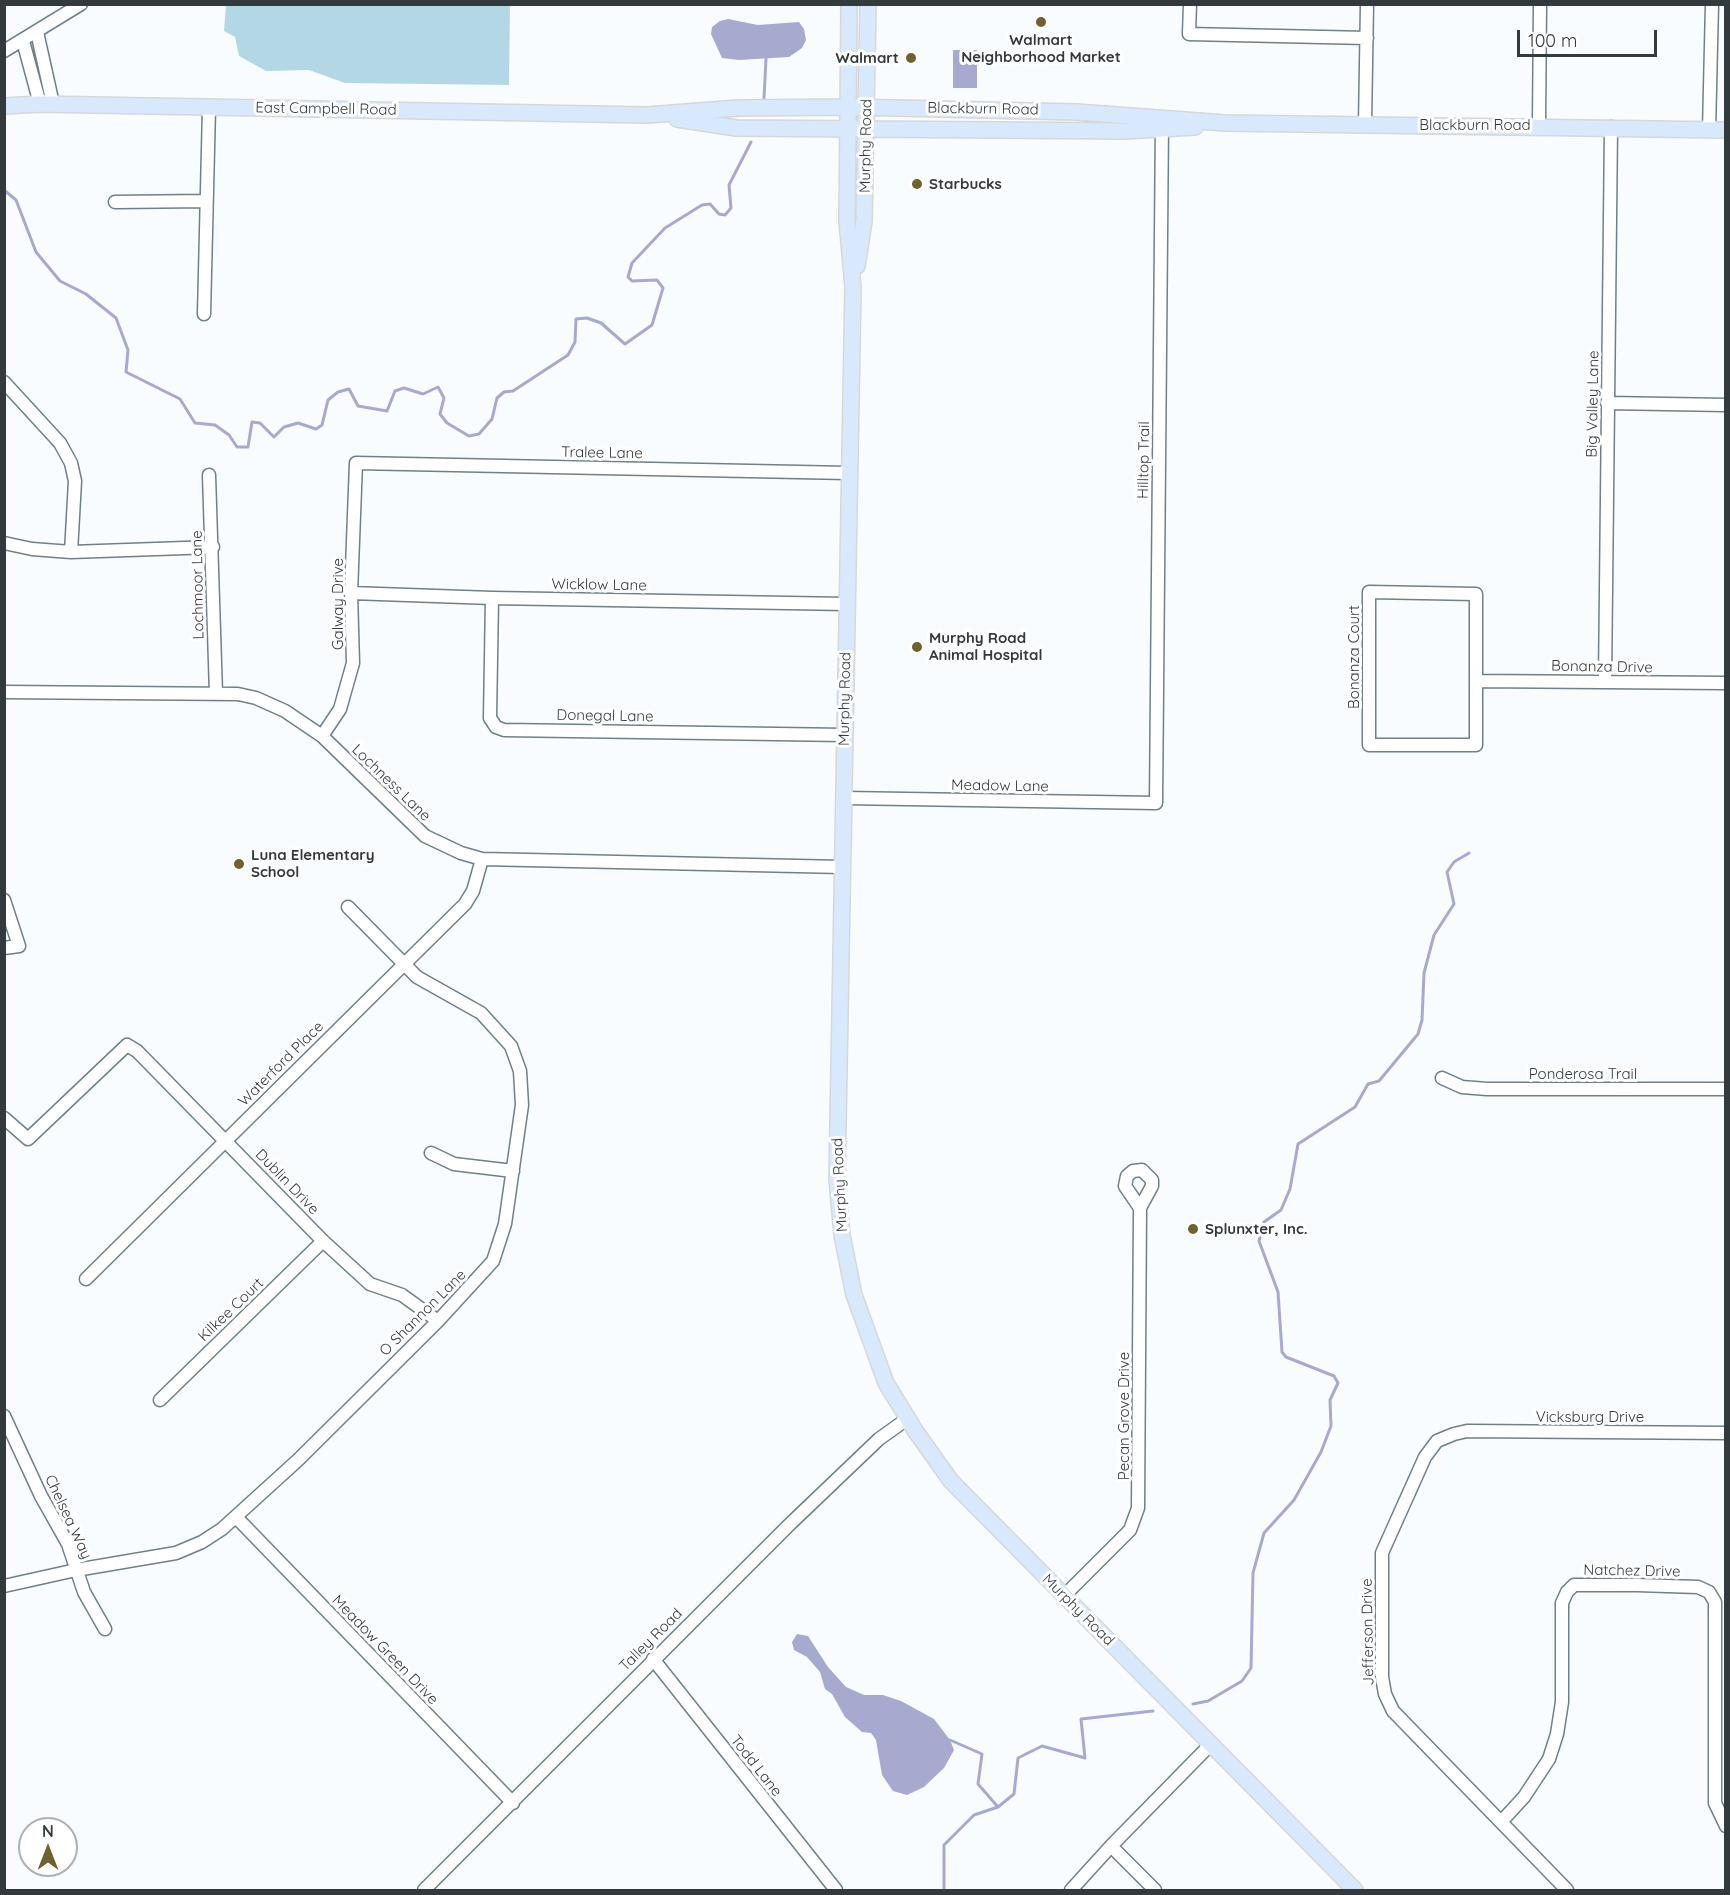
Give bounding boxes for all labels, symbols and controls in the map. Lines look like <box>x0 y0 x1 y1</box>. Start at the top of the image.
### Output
marker: Walmart Neighborhood Market <box>1034 15 1048 29</box>
scale bar <box>1520 18 1660 56</box>
text: 100 m <box>1528 29 1577 52</box>
place label: Walmart Neighborhood Market <box>961 31 1121 66</box>
place label: Walmart <box>836 49 899 67</box>
marker: Walmart <box>904 51 918 65</box>
street label: East Campbell Road <box>255 99 397 119</box>
street label: Murphy Road <box>856 99 876 193</box>
street label: Blackburn Road <box>927 99 1039 119</box>
street label: Blackburn Road <box>1419 116 1531 134</box>
place label: Starbucks <box>929 175 1002 193</box>
marker: Starbucks <box>910 177 924 191</box>
street label: Big Valley Lane <box>1583 350 1603 458</box>
street label: Hilltop Trail <box>1134 421 1154 499</box>
street label: Tralee Lane <box>561 443 643 463</box>
street label: Lochmoor Lane <box>188 530 208 640</box>
street label: Galway Drive <box>329 558 347 650</box>
street label: Wicklow Lane <box>551 575 647 595</box>
street label: Bonanza Court <box>1345 605 1363 709</box>
place label: Murphy Road Animal Hospital <box>929 629 1043 664</box>
marker: Murphy Road Animal Hospital <box>910 640 924 654</box>
street label: Murphy Road <box>835 652 855 746</box>
street label: Bonanza Drive <box>1551 657 1653 677</box>
street label: Donegal Lane <box>556 706 654 726</box>
street label: Lochness Lane <box>348 741 434 825</box>
street label: Meadow Lane <box>951 776 1049 796</box>
place label: Luna Elementary School <box>251 846 375 881</box>
marker: Luna Elementary School <box>232 857 246 871</box>
street label: Waterford Place <box>235 1018 327 1110</box>
street label: Ponderosa Trail <box>1529 1065 1637 1083</box>
street label: Murphy Road <box>829 1138 851 1232</box>
street label: Dublin Drive <box>251 1146 323 1218</box>
place label: Splunxter, Inc. <box>1205 1220 1307 1238</box>
marker: Splunxter, Inc. <box>1186 1222 1200 1236</box>
street label: O Shannon Lane <box>376 1266 470 1360</box>
street label: Kilkee Court <box>195 1274 267 1346</box>
street label: Pecan Grove Drive <box>1115 1352 1133 1480</box>
street label: Vicksburg Drive <box>1536 1408 1644 1426</box>
street label: Chelsea Way <box>41 1472 95 1562</box>
street label: Natchez Drive <box>1583 1561 1681 1581</box>
street label: Murphy Road <box>1038 1570 1118 1650</box>
street label: Jefferson Drive <box>1358 1578 1378 1686</box>
street label: Meadow Green Drive <box>328 1592 442 1708</box>
street label: Talley Road <box>616 1605 686 1675</box>
street label: Todd Lane <box>726 1732 786 1800</box>
north arrow <box>18 1817 78 1877</box>
text: N <box>42 1821 54 1841</box>

